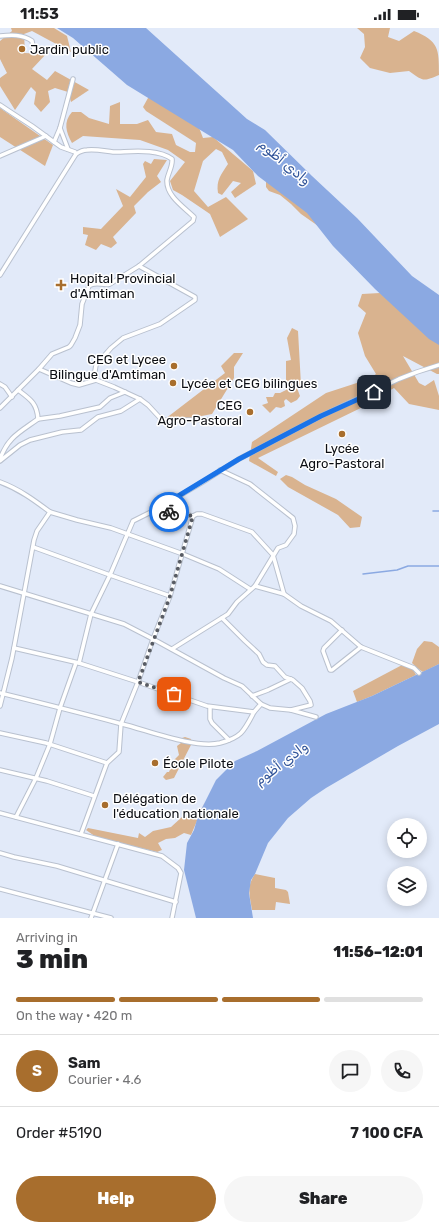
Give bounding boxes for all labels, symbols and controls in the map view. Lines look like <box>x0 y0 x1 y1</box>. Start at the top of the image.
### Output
text: 11:53 <box>20 5 59 23</box>
place label: Jardin public <box>30 42 109 57</box>
marker: Jardin public <box>17 44 27 54</box>
water label: وادي أظوم <box>255 136 314 190</box>
place label: Hopital Provincial d'Amtiman <box>70 271 176 301</box>
marker: Hopital Provincial d'Amtiman <box>55 279 67 291</box>
place label: CEG et Lycee Bilingue d'Amtiman <box>49 352 166 383</box>
marker: CEG et Lycee Bilingue d'Amtiman <box>169 361 179 371</box>
pin <box>357 375 391 409</box>
place label: Lycée et CEG bilingues <box>181 376 318 392</box>
marker: Lycée et CEG bilingues <box>168 378 178 388</box>
icon: home <box>363 381 385 403</box>
place label: CEG Agro-Pastoral <box>157 398 242 429</box>
marker: CEG Agro-Pastoral <box>245 407 255 417</box>
marker: Lycée Agro-Pastoral <box>337 429 347 439</box>
place label: Lycée Agro-Pastoral <box>300 441 384 472</box>
courier <box>149 492 189 532</box>
icon: bike <box>158 501 180 523</box>
pin <box>157 677 191 711</box>
icon: bag <box>163 683 185 705</box>
water label: وادي أظوم <box>251 738 312 790</box>
place label: École Pilote <box>163 756 233 771</box>
marker: École Pilote <box>150 758 160 768</box>
place label: Délégation de l'éducation nationale <box>113 791 239 821</box>
marker: Délégation de l'éducation nationale <box>100 800 110 810</box>
map controls <box>387 818 427 906</box>
button: locate <box>387 818 427 858</box>
button: layers <box>387 866 427 906</box>
text: Arriving in <box>16 930 78 945</box>
text: 11:56–12:01 <box>333 943 423 961</box>
text: 3 min <box>16 944 88 975</box>
text: On the way · 420 m <box>16 1008 132 1023</box>
button: chat <box>329 1050 371 1092</box>
button: phone <box>381 1050 423 1092</box>
text: Sam <box>68 1054 101 1072</box>
text: S <box>32 1062 42 1080</box>
text: Courier · 4.6 <box>68 1072 141 1087</box>
text: Order #5190 <box>16 1124 102 1142</box>
text: 7 100 CFA <box>350 1124 423 1142</box>
button: Help <box>16 1176 216 1222</box>
button: Share <box>224 1176 423 1222</box>

